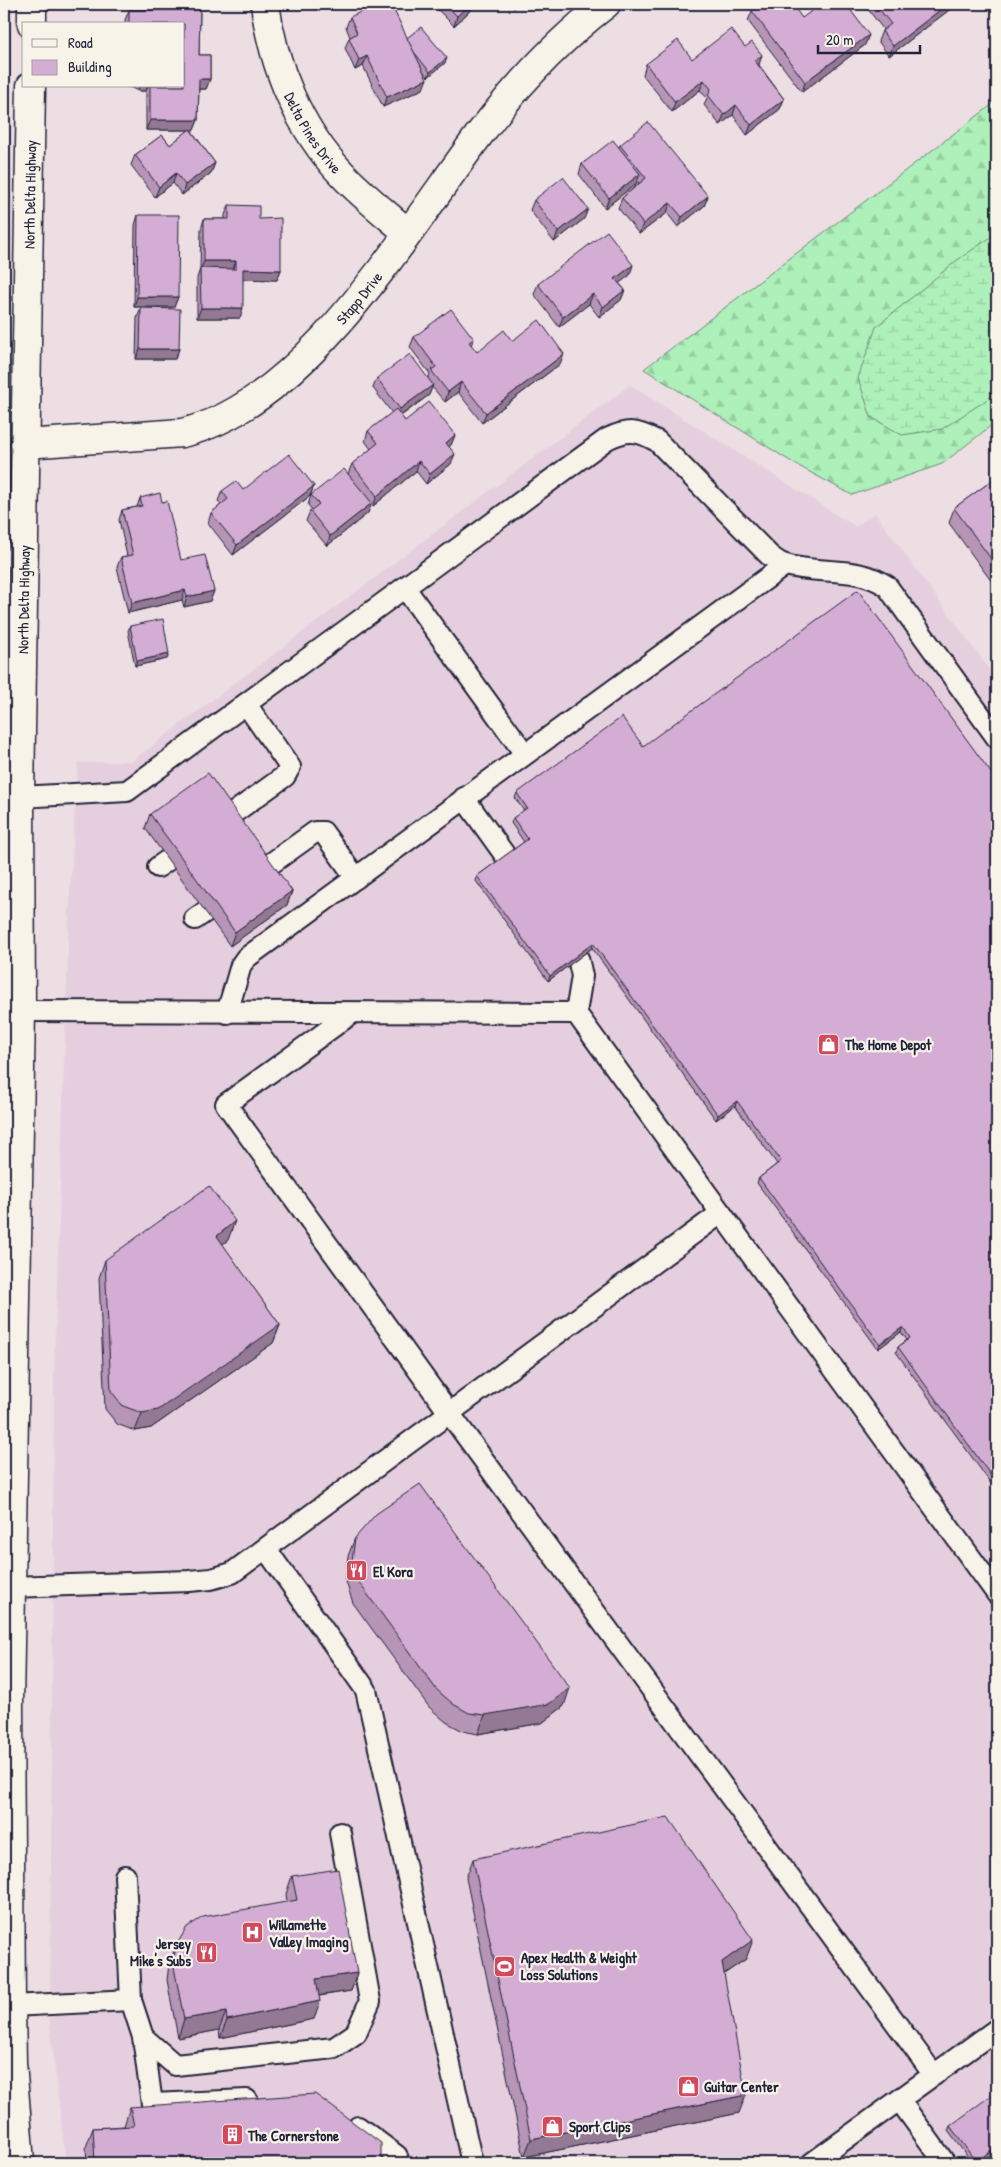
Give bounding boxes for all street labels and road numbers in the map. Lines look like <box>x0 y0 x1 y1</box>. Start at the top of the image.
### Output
street label: Delta Pines Drive <box>280 89 347 178</box>
street label: North Delta Highway <box>18 140 41 249</box>
street label: Stapp Drive <box>331 267 387 329</box>
street label: North Delta Highway <box>12 545 34 654</box>

